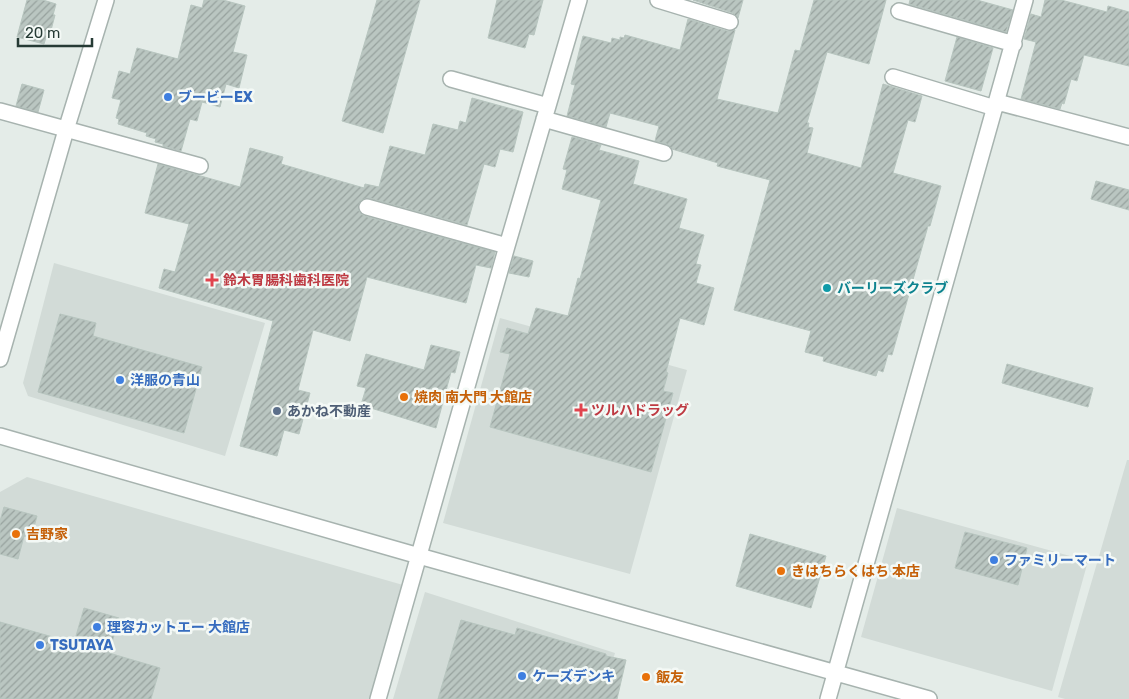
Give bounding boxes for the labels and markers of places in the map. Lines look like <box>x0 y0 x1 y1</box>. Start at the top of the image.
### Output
place label: ブービーEX <box>178 89 253 106</box>
marker: ブービーEX <box>162 91 174 103</box>
place label: 鈴木胃腸科歯科医院 <box>223 272 349 289</box>
marker: 鈴木胃腸科歯科医院 <box>205 273 219 287</box>
place label: バーリーズクラブ <box>837 280 948 297</box>
marker: バーリーズクラブ <box>821 282 833 294</box>
place label: 洋服の青山 <box>130 372 200 389</box>
marker: 洋服の青山 <box>114 374 126 386</box>
place label: 焼肉 南大門 大館店 <box>414 389 532 406</box>
marker: 焼肉 南大門 大館店 <box>398 391 410 403</box>
place label: ツルハドラッグ <box>591 402 689 419</box>
place label: あかね不動産 <box>287 403 371 420</box>
marker: ツルハドラッグ <box>575 404 587 416</box>
marker: あかね不動産 <box>271 405 283 417</box>
place label: 吉野家 <box>26 526 68 543</box>
marker: 吉野家 <box>10 528 22 540</box>
place label: ファミリーマート <box>1004 552 1116 569</box>
marker: ファミリーマート <box>988 554 1000 566</box>
place label: きはちらくはち 本店 <box>791 563 920 580</box>
marker: きはちらくはち 本店 <box>775 565 787 577</box>
place label: 理容カットエー 大館店 <box>107 619 250 636</box>
marker: 理容カットエー 大館店 <box>91 621 103 633</box>
place label: TSUTAYA <box>50 637 113 654</box>
marker: TSUTAYA <box>34 639 46 651</box>
place label: ケーズデンキ <box>532 668 615 685</box>
place label: 飯友 <box>656 669 684 686</box>
marker: ケーズデンキ <box>516 670 528 682</box>
marker: 飯友 <box>640 671 652 683</box>

